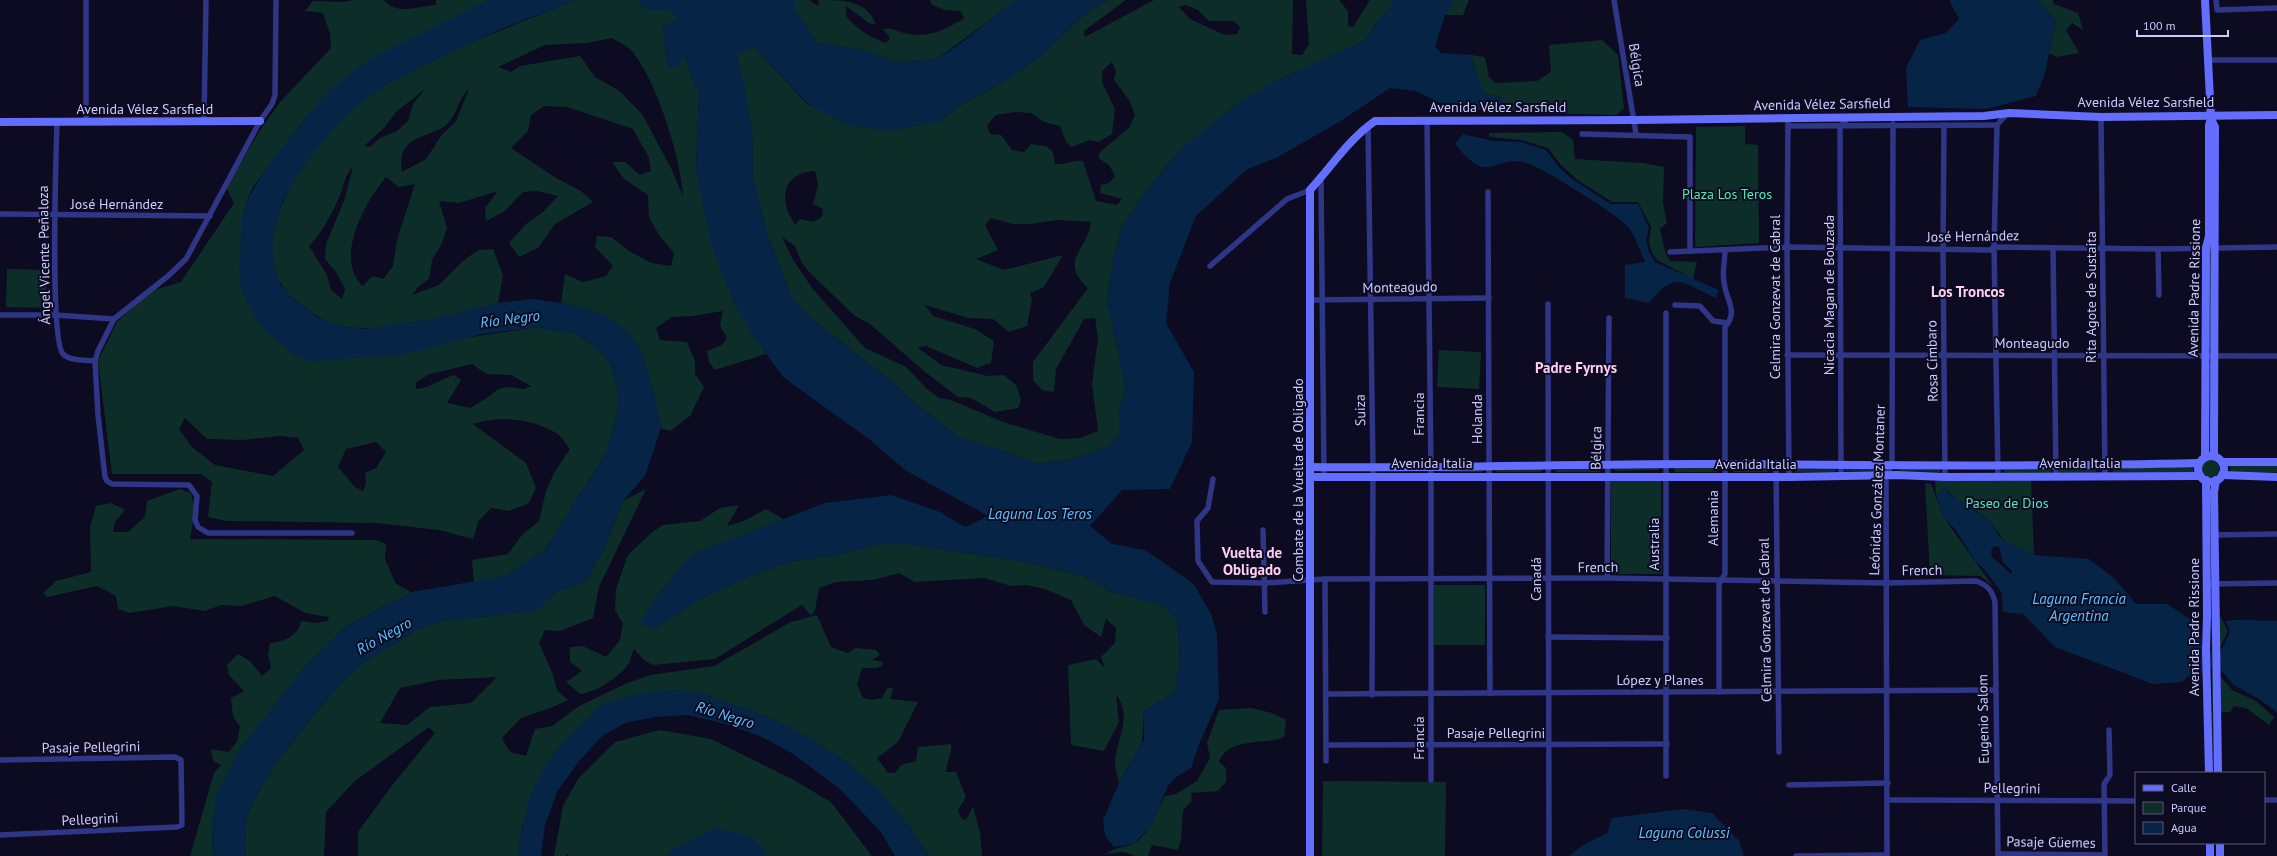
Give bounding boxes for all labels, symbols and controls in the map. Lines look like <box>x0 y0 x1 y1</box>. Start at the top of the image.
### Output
scale bar <box>2137 12 2228 38</box>
text: 100 m <box>2143 18 2176 33</box>
street label: Bélgica <box>1625 42 1649 88</box>
street label: Avenida Vélez Sarsfield <box>2078 93 2214 111</box>
street label: Avenida Vélez Sarsfield <box>1753 94 1891 114</box>
street label: Avenida Vélez Sarsfield <box>1430 98 1566 116</box>
street label: Avenida Vélez Sarsfield <box>77 100 213 118</box>
street label: Ángel Vicente Peñaloza <box>34 185 54 325</box>
park label: Plaza Los Teros <box>1682 185 1772 203</box>
street label: José Hernández <box>70 195 163 213</box>
street label: Celmira Gonzevat de Cabral <box>1766 215 1784 379</box>
street label: Nicacia Magan de Bouzada <box>1820 215 1838 375</box>
street label: Avenida Padre Rissione <box>2184 219 2204 357</box>
street label: José Hernández <box>1926 226 2019 246</box>
street label: Rita Agote de Sustaita <box>2082 231 2100 363</box>
street label: Monteagudo <box>1362 277 1438 297</box>
district label: Los Troncos <box>1931 282 2005 301</box>
water label: Río Negro <box>479 305 541 332</box>
street label: Rosa Címbaro <box>1922 320 1942 402</box>
street label: Monteagudo <box>1995 334 2069 352</box>
district label: Padre Fyrnys <box>1535 358 1617 377</box>
street label: Combate de la Vuelta de Obligado <box>1289 378 1307 582</box>
street label: Francia <box>1410 392 1428 436</box>
street label: Suiza <box>1351 394 1369 426</box>
street label: Holanda <box>1468 394 1486 444</box>
street label: Leónidas González Montaner <box>1865 404 1889 576</box>
street label: Bélgica <box>1587 426 1605 470</box>
street label: Avenida Italia <box>1391 454 1473 472</box>
street label: Avenida Italia <box>2039 454 2121 472</box>
street label: Avenida Italia <box>1715 455 1797 473</box>
street label: Alemania <box>1704 490 1722 546</box>
park label: Paseo de Dios <box>1965 494 2049 512</box>
water label: Laguna Los Teros <box>988 504 1092 523</box>
street label: Australia <box>1645 518 1663 570</box>
street label: Celmira Gonzevat de Cabral <box>1755 538 1775 702</box>
district label: Vuelta de Obligado <box>1221 543 1283 579</box>
street label: Canadá <box>1527 557 1545 601</box>
street label: French <box>1577 558 1619 576</box>
street label: Avenida Padre Rissione <box>2185 558 2203 696</box>
street label: French <box>1901 561 1943 579</box>
water label: Laguna Francia Argentina <box>2032 589 2126 625</box>
water label: Río Negro <box>353 613 415 658</box>
street label: López y Planes <box>1616 671 1704 689</box>
street label: Eugenio Salom <box>1973 674 1993 764</box>
water label: Río Negro <box>694 697 757 732</box>
street label: Francia <box>1410 716 1428 760</box>
street label: Pasaje Pellegrini <box>1447 724 1545 742</box>
street label: Pasaje Pellegrini <box>41 737 141 757</box>
legend <box>2135 772 2265 844</box>
street label: Pellegrini <box>1983 779 2041 797</box>
text: Calle <box>2171 780 2197 795</box>
text: Parque <box>2171 800 2206 815</box>
street label: Pellegrini <box>61 809 119 829</box>
text: Agua <box>2171 820 2197 835</box>
water label: Laguna Colussi <box>1638 823 1731 842</box>
street label: Pasaje Güemes <box>2006 832 2096 852</box>

